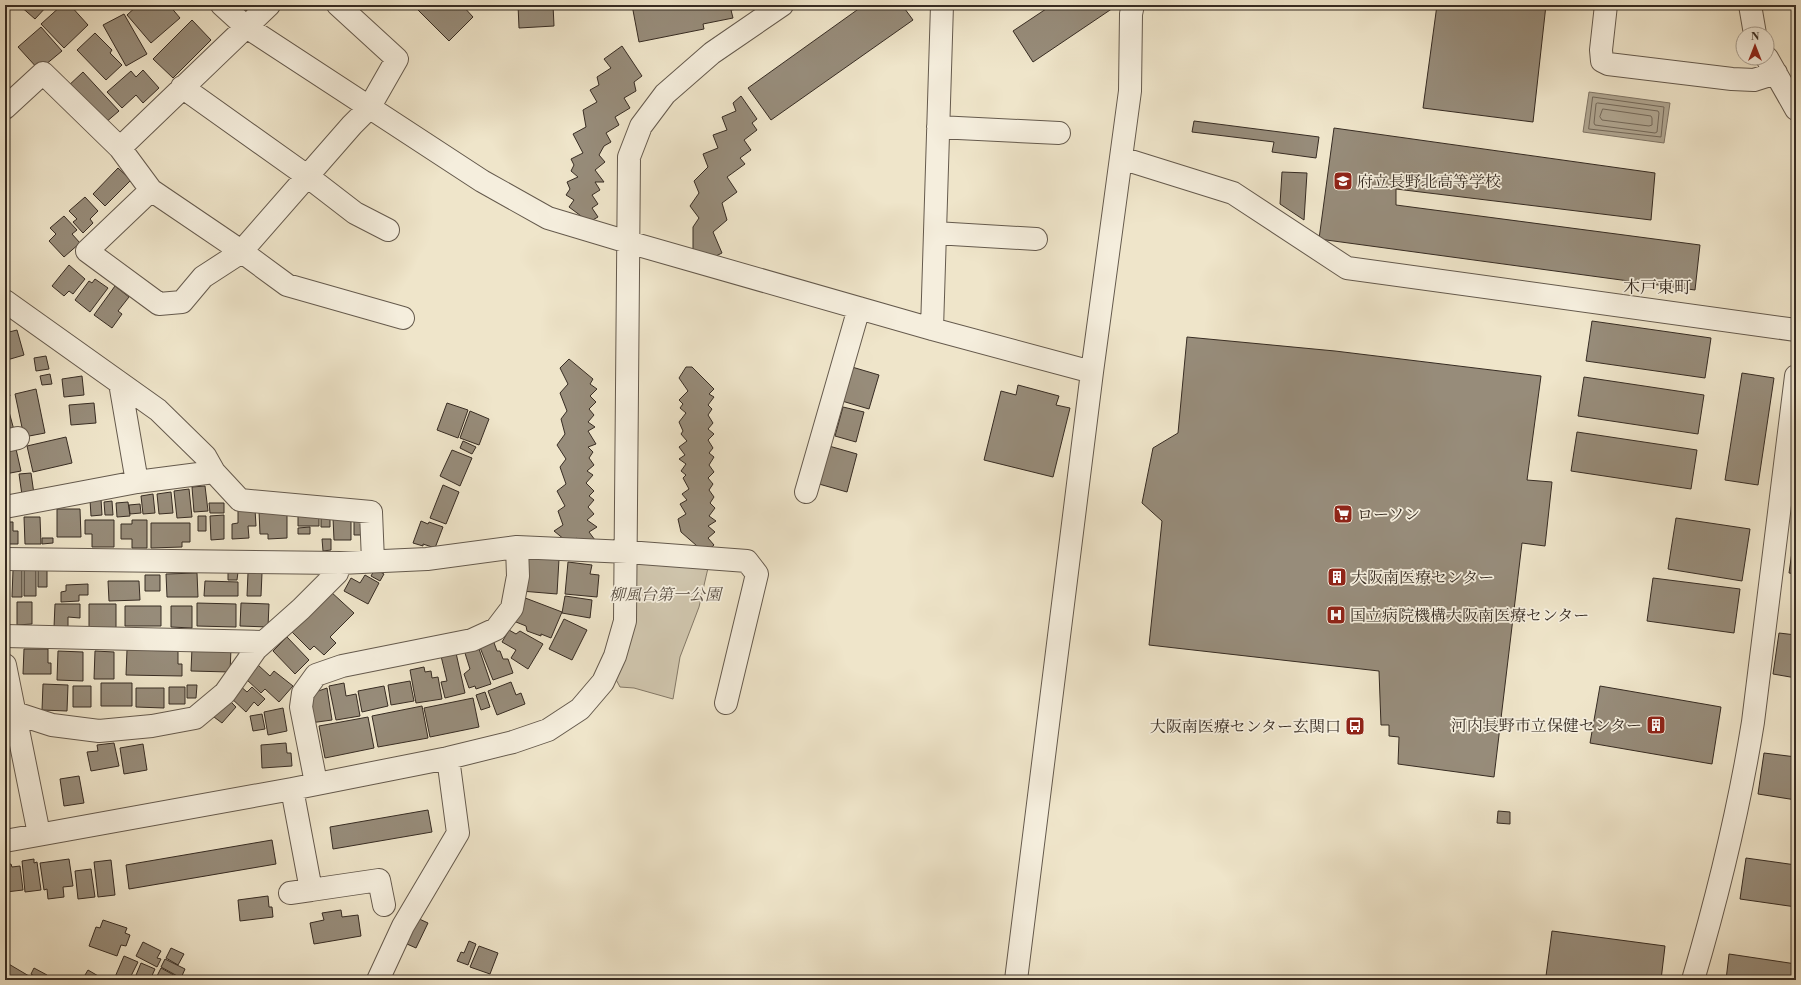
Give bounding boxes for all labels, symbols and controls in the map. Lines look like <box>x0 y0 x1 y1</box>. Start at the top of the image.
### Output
north arrow <box>1735 26 1775 66</box>
text: N <box>1751 30 1760 44</box>
school or university icon: 府立長野北高等学校 <box>1332 170 1354 192</box>
place label: 府立長野北高等学校 <box>1357 172 1501 192</box>
district label: 木戸東町 <box>1623 277 1691 299</box>
supermarket icon: ローソン <box>1332 503 1354 525</box>
place label: ローソン <box>1357 505 1420 525</box>
building icon: 大阪南医療センター <box>1326 566 1348 588</box>
place label: 大阪南医療センター <box>1351 568 1494 588</box>
park label: 柳風台第一公園 <box>609 585 724 605</box>
hospital icon: 国立病院機構大阪南医療センター <box>1325 604 1347 626</box>
place label: 国立病院機構大阪南医療センター <box>1350 606 1589 626</box>
building icon: 河内長野市立保健センター <box>1645 714 1667 736</box>
bus stop icon: 大阪南医療センター玄関口 <box>1344 715 1366 737</box>
place label: 河内長野市立保健センター <box>1451 716 1642 736</box>
place label: 大阪南医療センター玄関口 <box>1150 717 1341 737</box>

